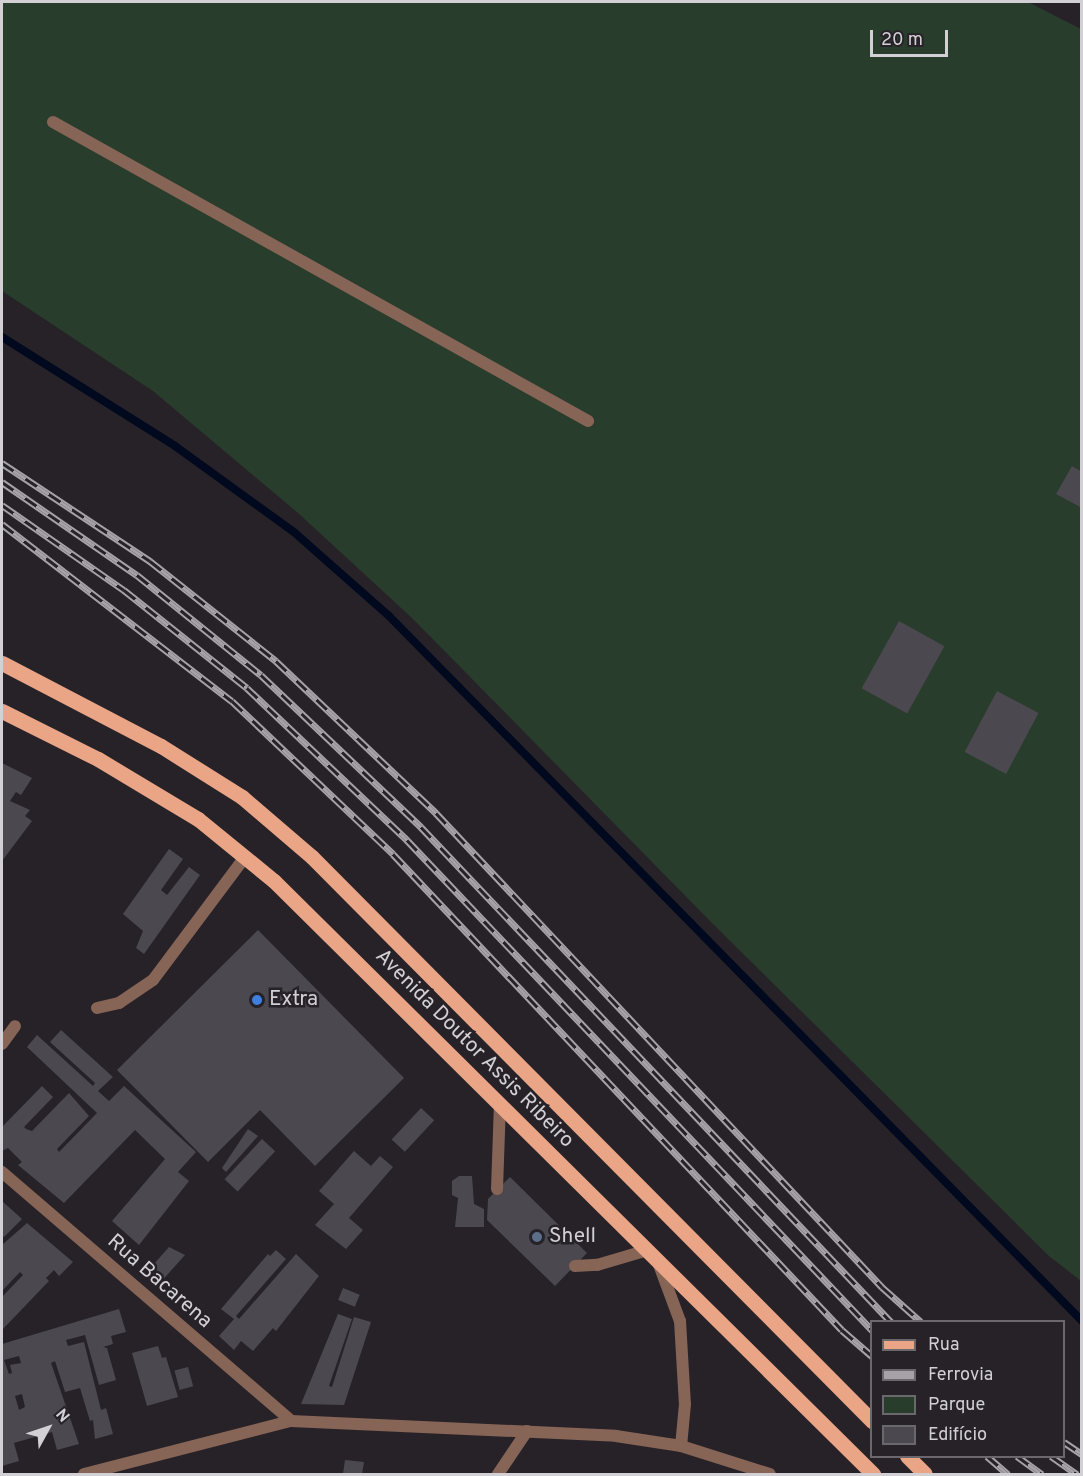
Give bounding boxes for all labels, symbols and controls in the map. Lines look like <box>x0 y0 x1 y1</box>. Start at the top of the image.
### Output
scale bar <box>873 18 951 56</box>
text: 20 m <box>881 29 923 52</box>
street label: Avenida Doutor Assis Ribeiro <box>369 944 579 1154</box>
place label: Extra <box>269 987 318 1013</box>
marker: Extra <box>250 993 264 1007</box>
place label: Shell <box>549 1224 596 1250</box>
street label: Rua Bacarena <box>101 1230 217 1334</box>
marker: Shell <box>530 1230 544 1244</box>
legend <box>870 1320 1065 1458</box>
text: Rua <box>928 1334 959 1357</box>
text: Ferrovia <box>928 1364 993 1387</box>
text: Parque <box>928 1394 985 1417</box>
north arrow <box>18 1398 78 1458</box>
text: N <box>50 1406 73 1427</box>
text: Edifício <box>928 1424 987 1447</box>

